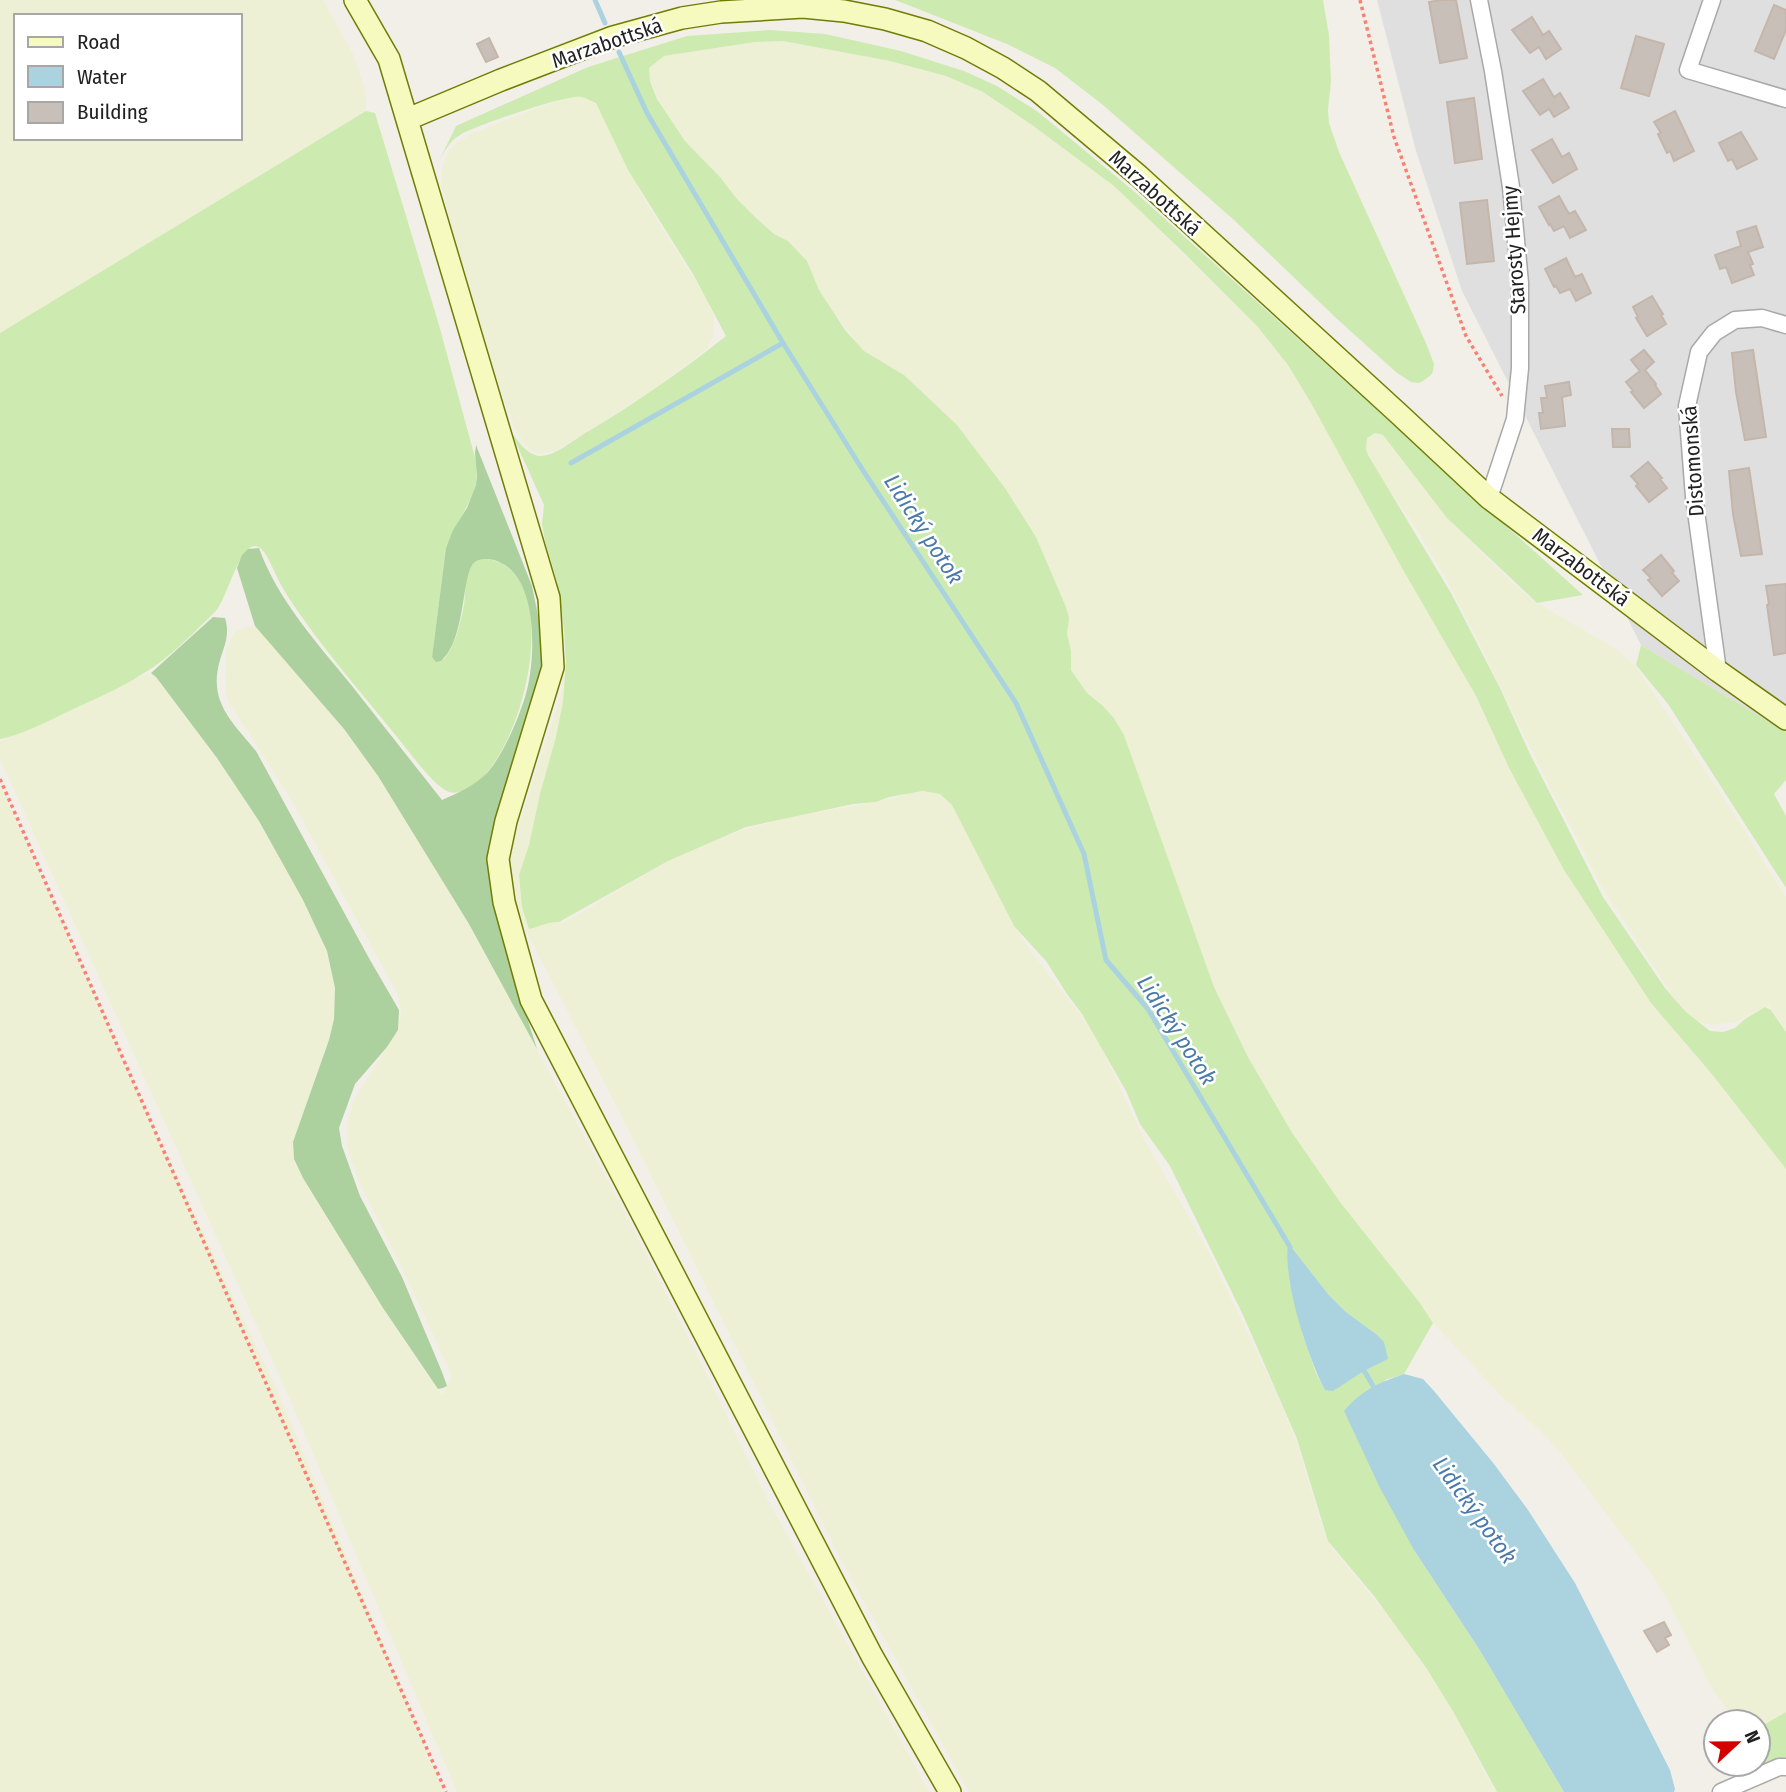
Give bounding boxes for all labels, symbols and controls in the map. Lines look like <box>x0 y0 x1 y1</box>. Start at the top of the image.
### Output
street label: Marzabottská <box>548 12 666 74</box>
legend <box>14 14 242 140</box>
text: Road <box>77 29 121 55</box>
text: Water <box>77 64 127 90</box>
text: Building <box>77 99 148 125</box>
street label: Marzabottská <box>1103 145 1207 241</box>
street label: Starosty Hejmy <box>1496 184 1531 315</box>
street label: Distomonská <box>1676 405 1710 517</box>
water label: Lidický potok <box>878 469 970 589</box>
street label: Marzabottská <box>1527 522 1635 612</box>
water label: Lidický potok <box>1131 970 1223 1090</box>
water label: Lidický potok <box>1427 1451 1523 1569</box>
north arrow <box>1702 1708 1772 1778</box>
text: N <box>1740 1727 1765 1746</box>

